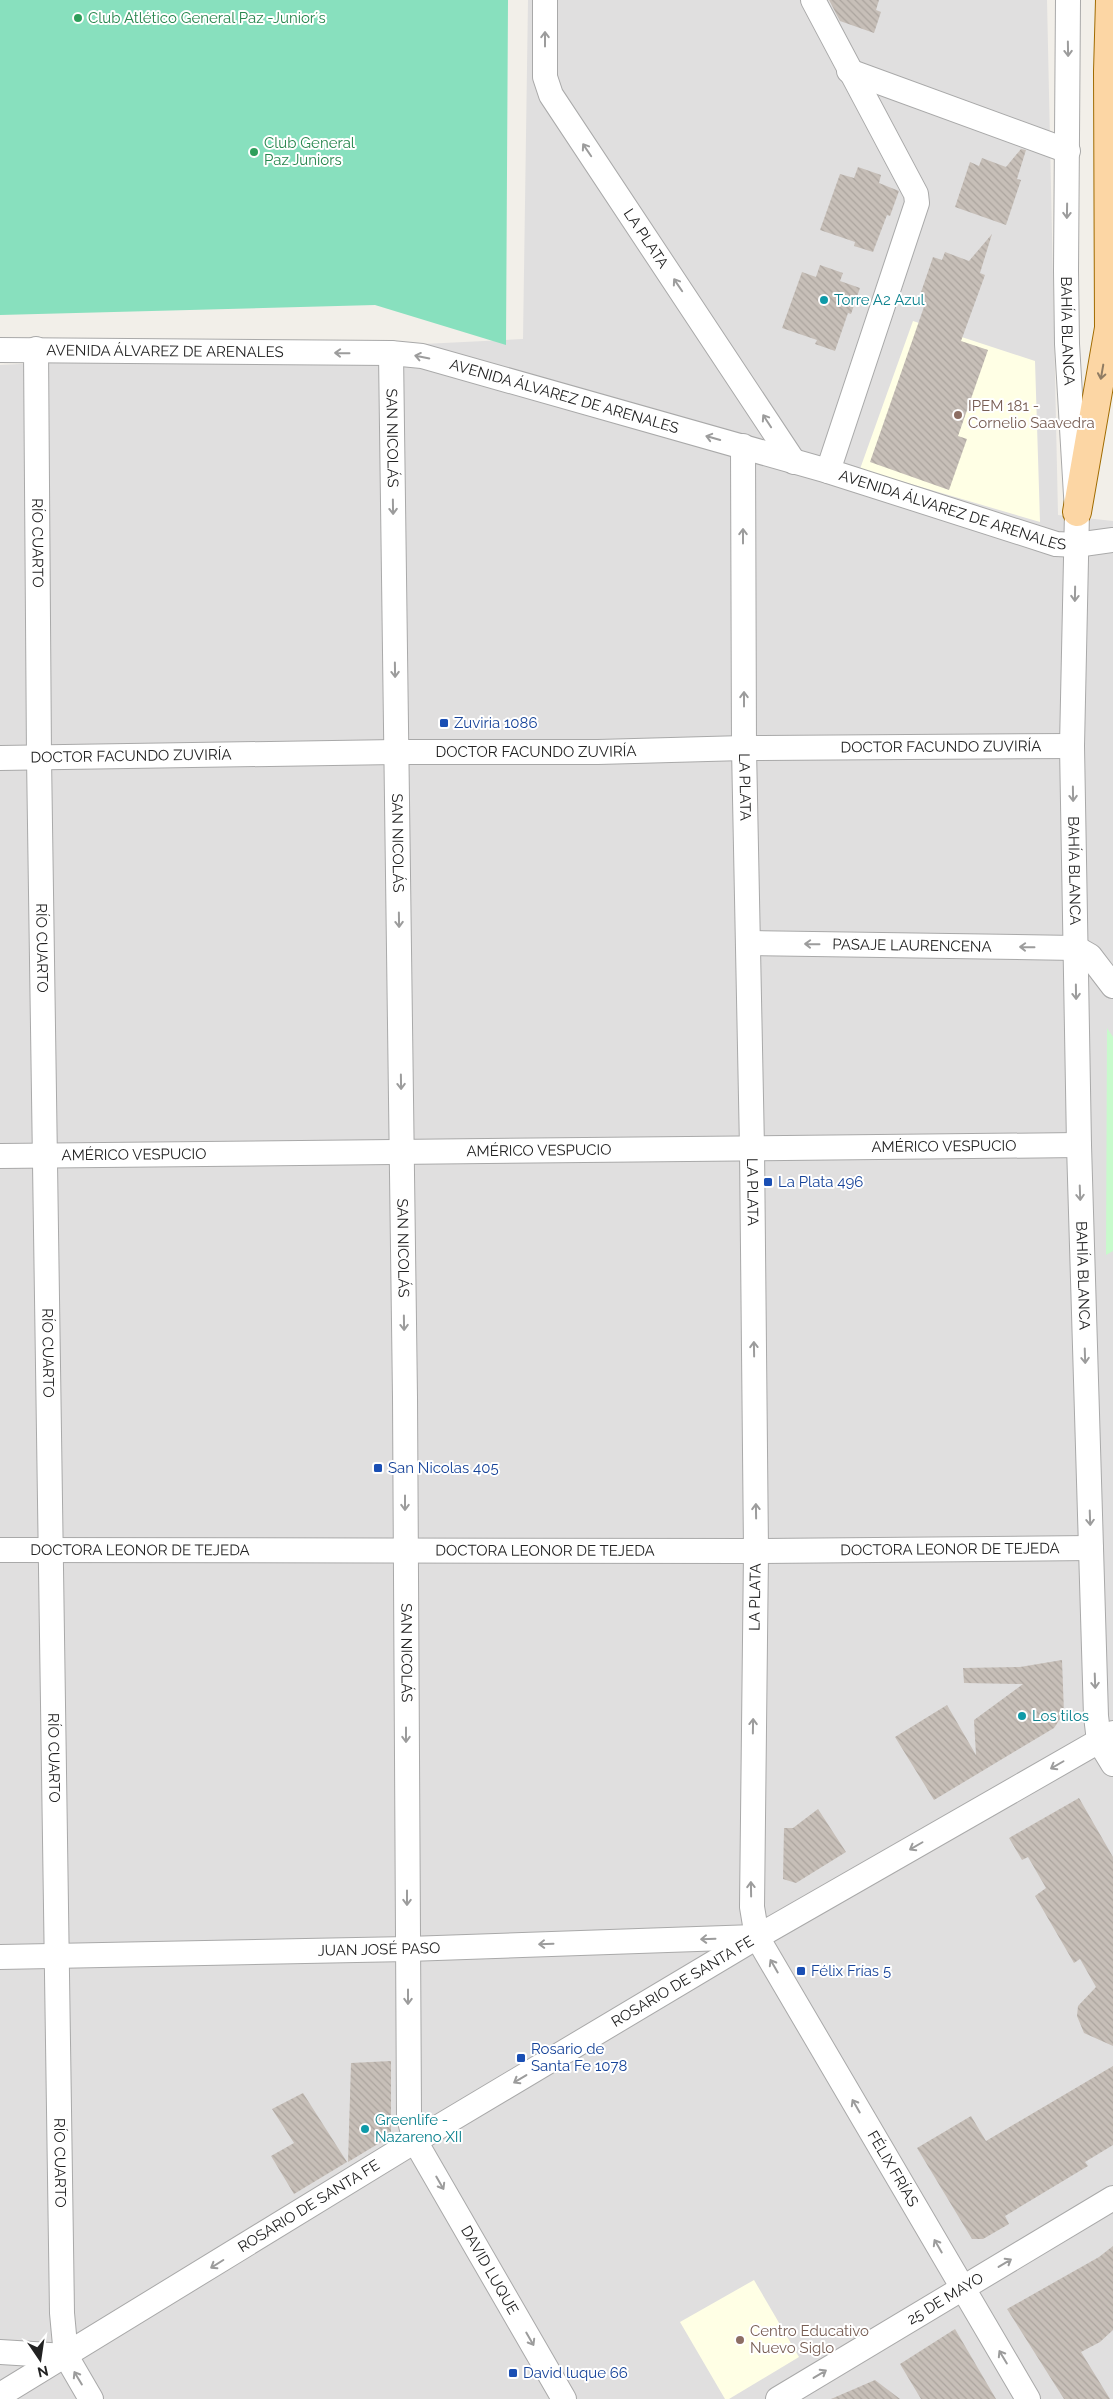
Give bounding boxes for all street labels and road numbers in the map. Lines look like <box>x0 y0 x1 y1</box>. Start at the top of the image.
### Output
street label: LA PLATA <box>620 205 672 272</box>
street label: BAHÍA BLANCA <box>1057 276 1078 386</box>
street label: AVENIDA ÁLVAREZ DE ARENALES <box>46 341 284 361</box>
street label: AVENIDA ÁLVAREZ DE ARENALES <box>448 355 681 437</box>
street label: SAN NICOLÁS <box>382 388 402 488</box>
street label: AVENIDA ÁLVAREZ DE ARENALES <box>837 466 1067 553</box>
street label: RÍO CUARTO <box>28 498 47 588</box>
street label: DOCTOR FACUNDO ZUVIRÍA <box>840 737 1041 756</box>
street label: DOCTOR FACUNDO ZUVIRÍA <box>435 742 637 761</box>
street label: DOCTOR FACUNDO ZUVIRÍA <box>30 745 232 767</box>
street label: LA PLATA <box>735 753 754 821</box>
street label: SAN NICOLÁS <box>388 793 407 893</box>
street label: BAHÍA BLANCA <box>1064 816 1084 925</box>
street label: RÍO CUARTO <box>32 903 51 993</box>
street label: PASAJE LAURENCENA <box>832 935 992 956</box>
street label: AMÉRICO VESPUCIO <box>871 1137 1017 1156</box>
street label: AMÉRICO VESPUCIO <box>466 1141 612 1160</box>
street label: AMÉRICO VESPUCIO <box>61 1145 207 1164</box>
street label: LA PLATA <box>743 1158 762 1226</box>
street label: SAN NICOLÁS <box>393 1198 413 1298</box>
street label: BAHÍA BLANCA <box>1072 1221 1094 1330</box>
street label: RÍO CUARTO <box>38 1308 57 1398</box>
street label: DOCTORA LEONOR DE TEJEDA <box>840 1539 1060 1559</box>
street label: DOCTORA LEONOR DE TEJEDA <box>30 1541 250 1559</box>
street label: DOCTORA LEONOR DE TEJEDA <box>435 1542 655 1560</box>
street label: LA PLATA <box>745 1563 765 1631</box>
street label: SAN NICOLÁS <box>397 1603 416 1703</box>
street label: RÍO CUARTO <box>44 1713 63 1803</box>
street label: ROSARIO DE SANTA FE <box>608 1932 757 2031</box>
street label: JUAN JOSÉ PASO <box>317 1939 441 1960</box>
street label: RÍO CUARTO <box>50 2118 69 2208</box>
street label: FÉLIX FRÍAS <box>864 2127 922 2210</box>
street label: ROSARIO DE SANTA FE <box>235 2156 383 2256</box>
street label: DAVID LUQUE <box>457 2223 522 2318</box>
street label: 25 DE MAYO <box>904 2269 987 2329</box>

